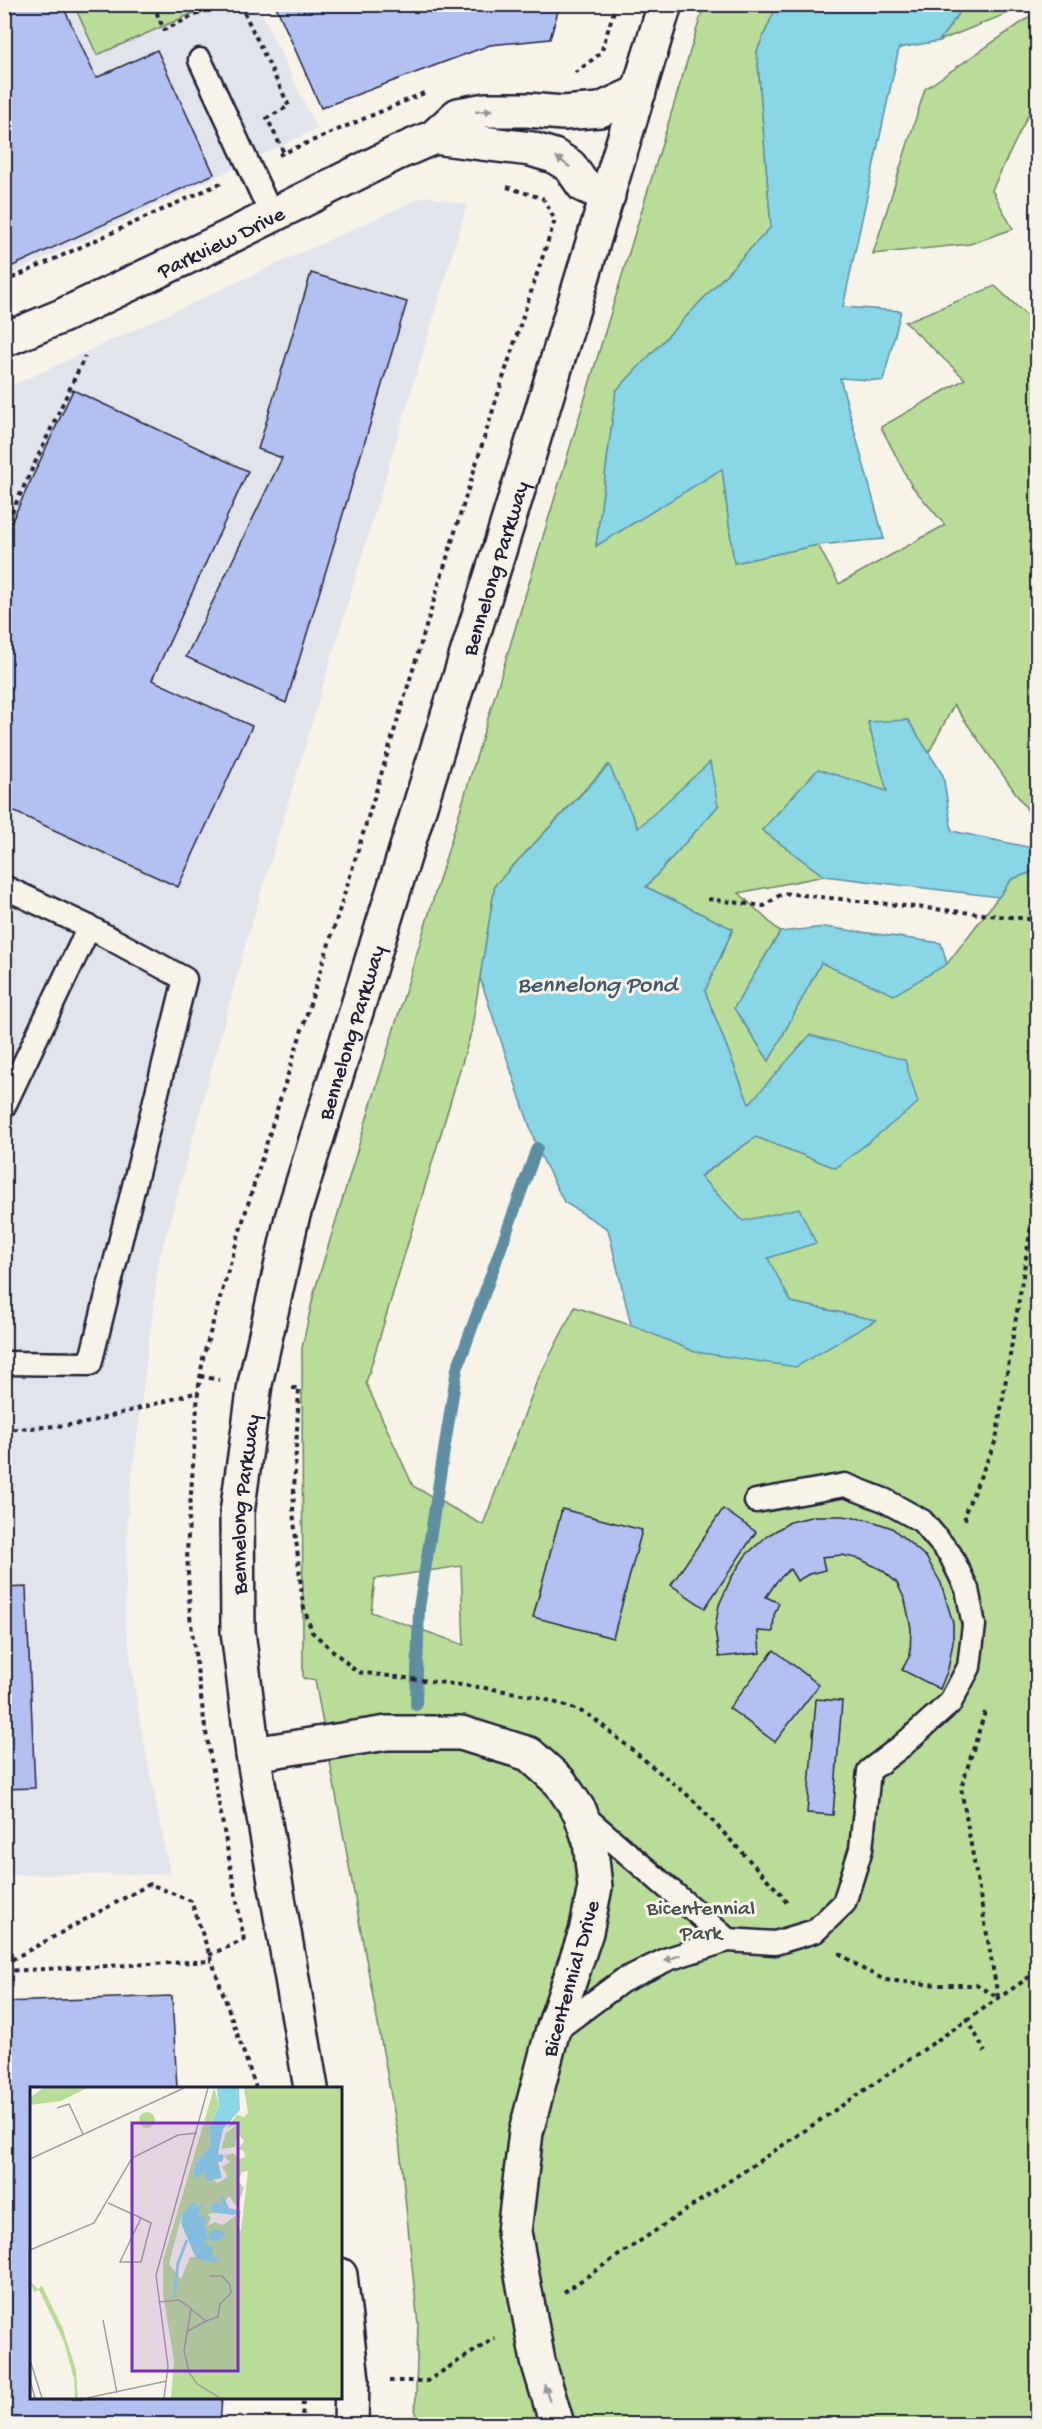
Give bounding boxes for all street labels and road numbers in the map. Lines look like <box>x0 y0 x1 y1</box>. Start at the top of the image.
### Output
street label: Parkview Drive <box>153 202 290 286</box>
street label: Bennelong Parkway <box>458 478 537 660</box>
street label: Bennelong Parkway <box>314 943 393 1125</box>
street label: Bennelong Parkway <box>228 1413 268 1596</box>
street label: Bicentennial Drive <box>538 1897 608 2061</box>

